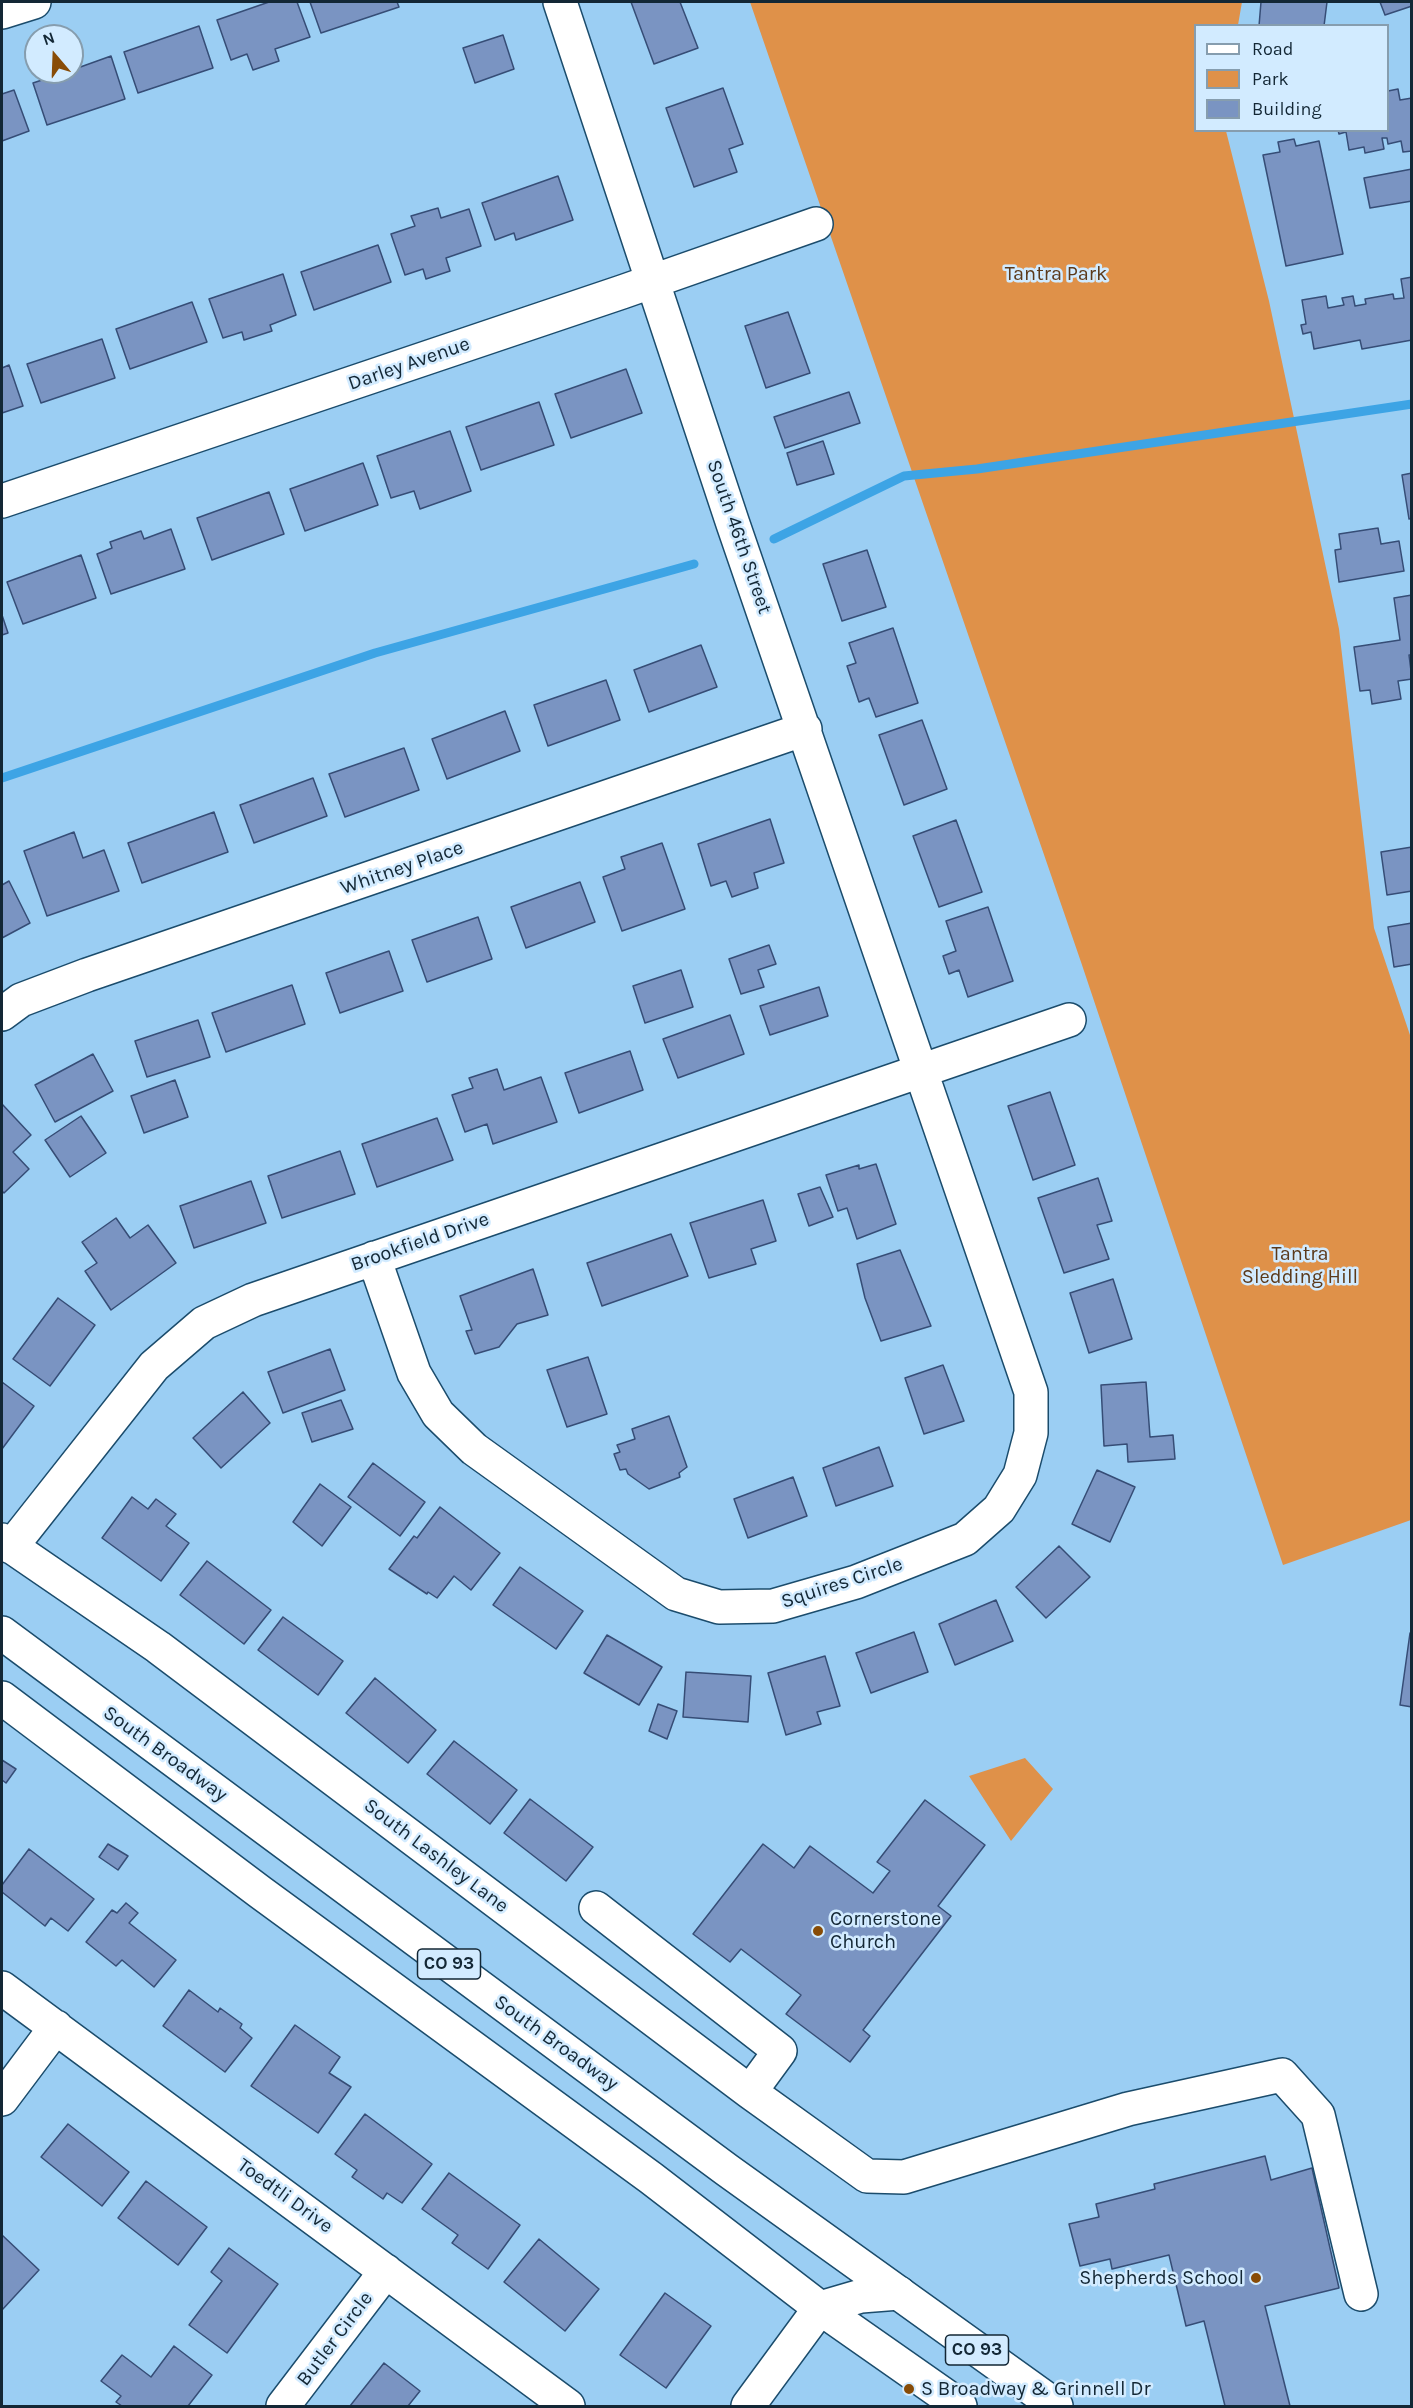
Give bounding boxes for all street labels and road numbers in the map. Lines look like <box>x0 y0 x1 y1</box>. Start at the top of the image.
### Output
street label: Darley Avenue <box>345 332 473 396</box>
street label: South 46th Street <box>701 457 777 617</box>
street label: Whitney Place <box>338 836 466 900</box>
street label: Brookfield Drive <box>348 1207 492 1277</box>
street label: Squires Circle <box>778 1552 906 1614</box>
street label: South Broadway <box>98 1701 232 1807</box>
street label: South Lashley Lane <box>359 1794 513 1918</box>
road number: CO 93 <box>418 1949 480 1979</box>
street label: South Broadway <box>489 1990 623 2096</box>
street label: Toedtli Drive <box>233 2153 337 2239</box>
street label: Butler Circle <box>292 2287 378 2391</box>
road number: CO 93 <box>946 2335 1008 2365</box>

